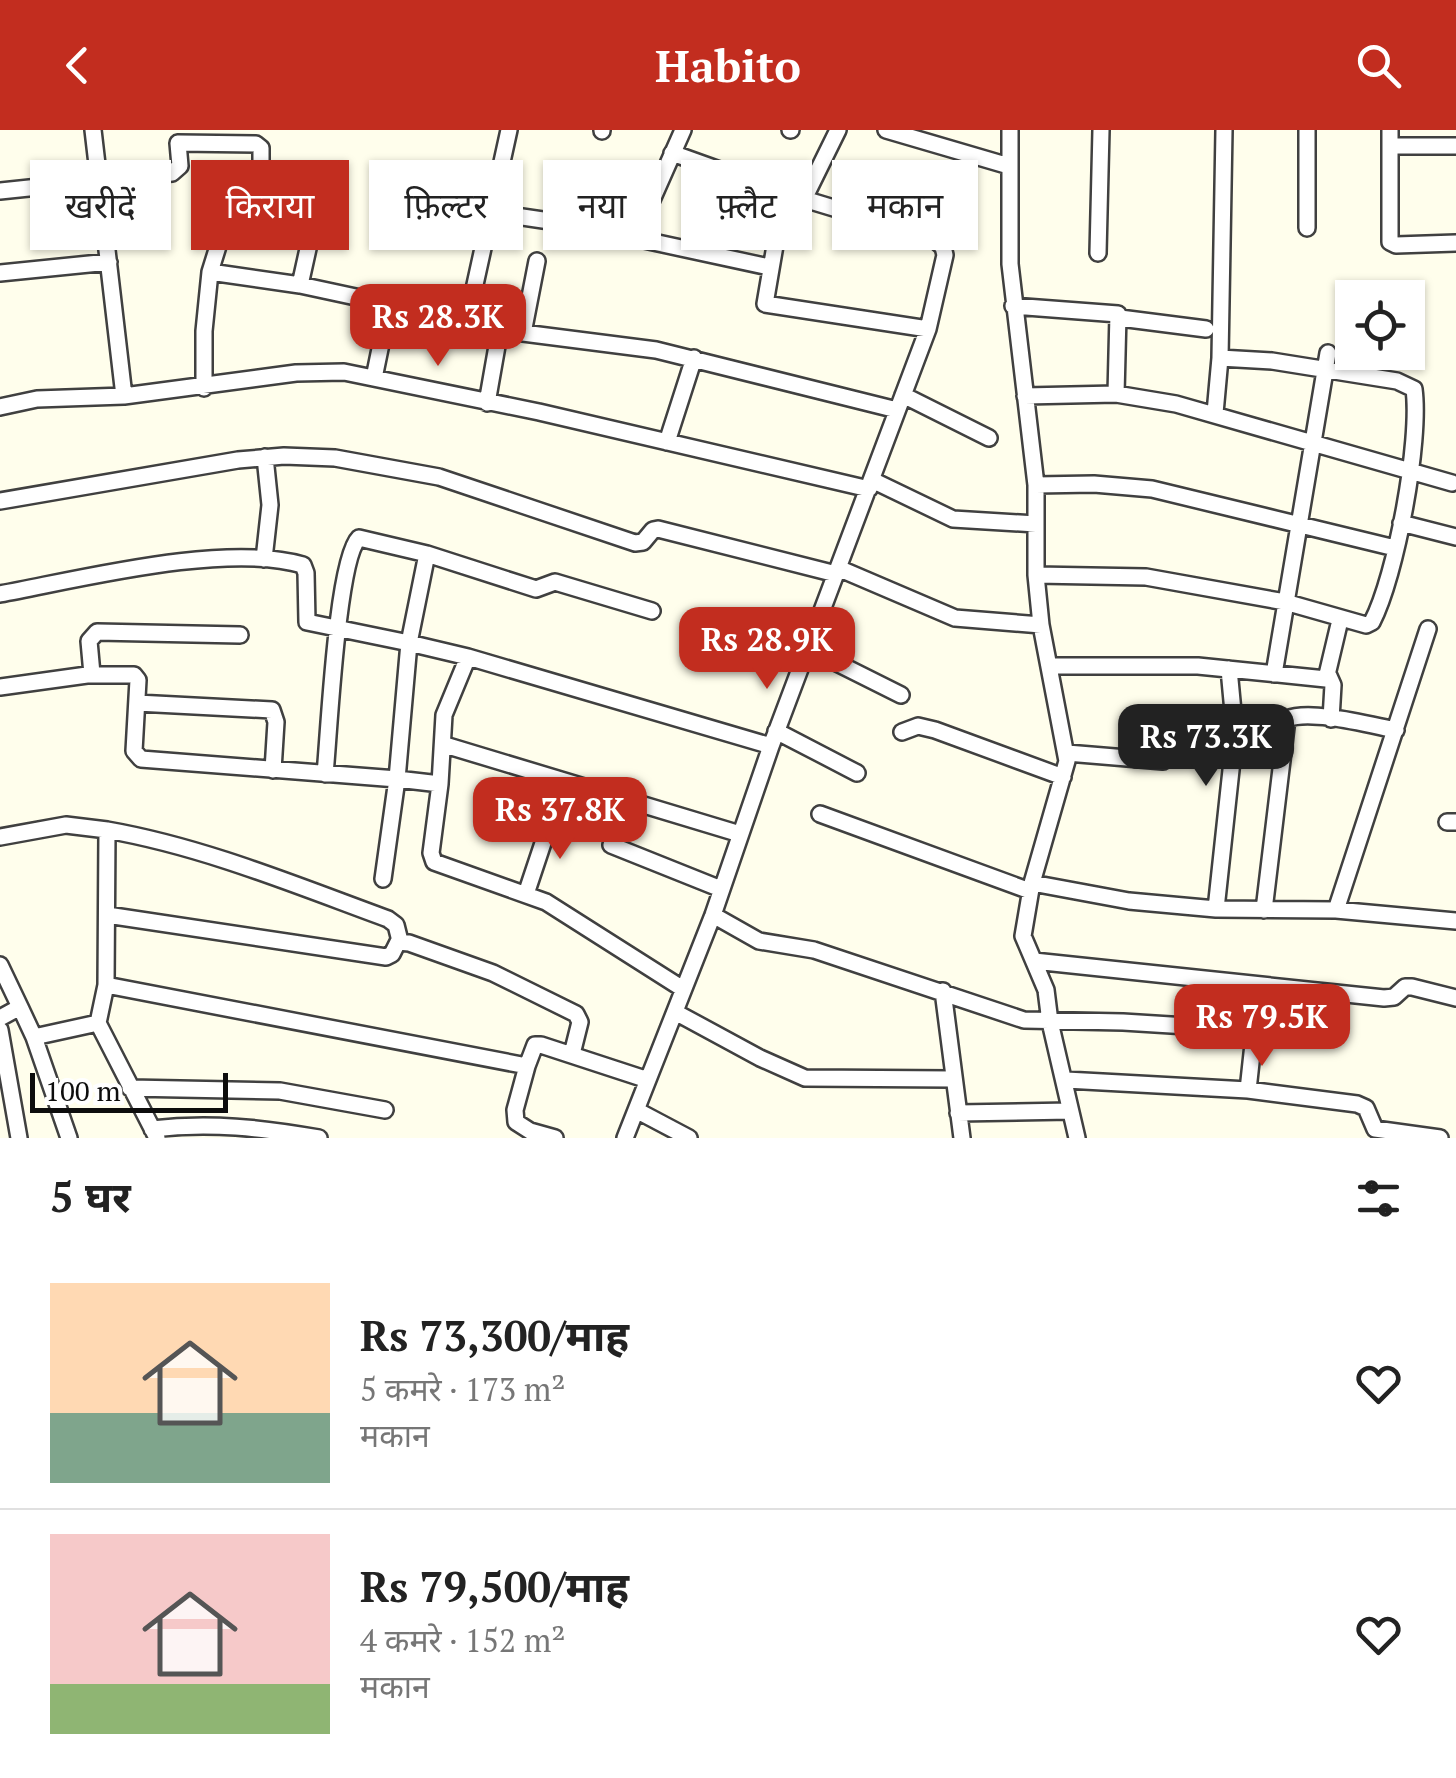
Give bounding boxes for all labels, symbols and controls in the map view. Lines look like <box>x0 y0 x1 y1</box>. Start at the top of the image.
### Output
text: Habito <box>655 35 801 95</box>
icon: back <box>50 38 105 93</box>
icon: search <box>1351 38 1406 93</box>
chip: खरीदें <box>30 160 171 250</box>
chip: किराया <box>191 160 349 250</box>
chip: फ़िल्टर <box>369 160 523 250</box>
chip: नया <box>543 160 661 250</box>
chip: फ़्लैट <box>681 160 812 250</box>
chip: मकान <box>832 160 978 250</box>
map controls <box>1335 280 1425 370</box>
button: locate <box>1335 280 1425 370</box>
pin: Rs 28.3K <box>335 284 541 369</box>
text: Rs 28.3K <box>372 295 504 337</box>
pin: Rs 28.9K <box>664 607 870 692</box>
text: Rs 28.9K <box>701 618 833 660</box>
pin: Rs 73.3K <box>1103 704 1309 789</box>
text: Rs 73.3K <box>1140 715 1272 757</box>
pin: Rs 37.8K <box>457 777 663 862</box>
text: Rs 37.8K <box>495 788 625 830</box>
pin: Rs 79.5K <box>1159 984 1365 1069</box>
text: Rs 79.5K <box>1196 995 1328 1037</box>
scale bar <box>30 1068 228 1113</box>
text: 100 m <box>45 1072 121 1109</box>
text: 5 घर <box>50 1168 131 1224</box>
icon: filters <box>1351 1171 1406 1226</box>
text: Rs 73,300/माह <box>360 1307 629 1363</box>
icon: home <box>130 1323 250 1443</box>
icon: heart <box>1351 1356 1406 1411</box>
text: 5 कमरे · 173 m² <box>360 1368 565 1410</box>
text: मकान <box>360 1414 430 1456</box>
text: Rs 79,500/माह <box>360 1558 629 1614</box>
icon: home <box>130 1574 250 1694</box>
icon: heart <box>1351 1607 1406 1662</box>
text: 4 कमरे · 152 m² <box>360 1619 565 1661</box>
text: मकान <box>360 1665 430 1707</box>

